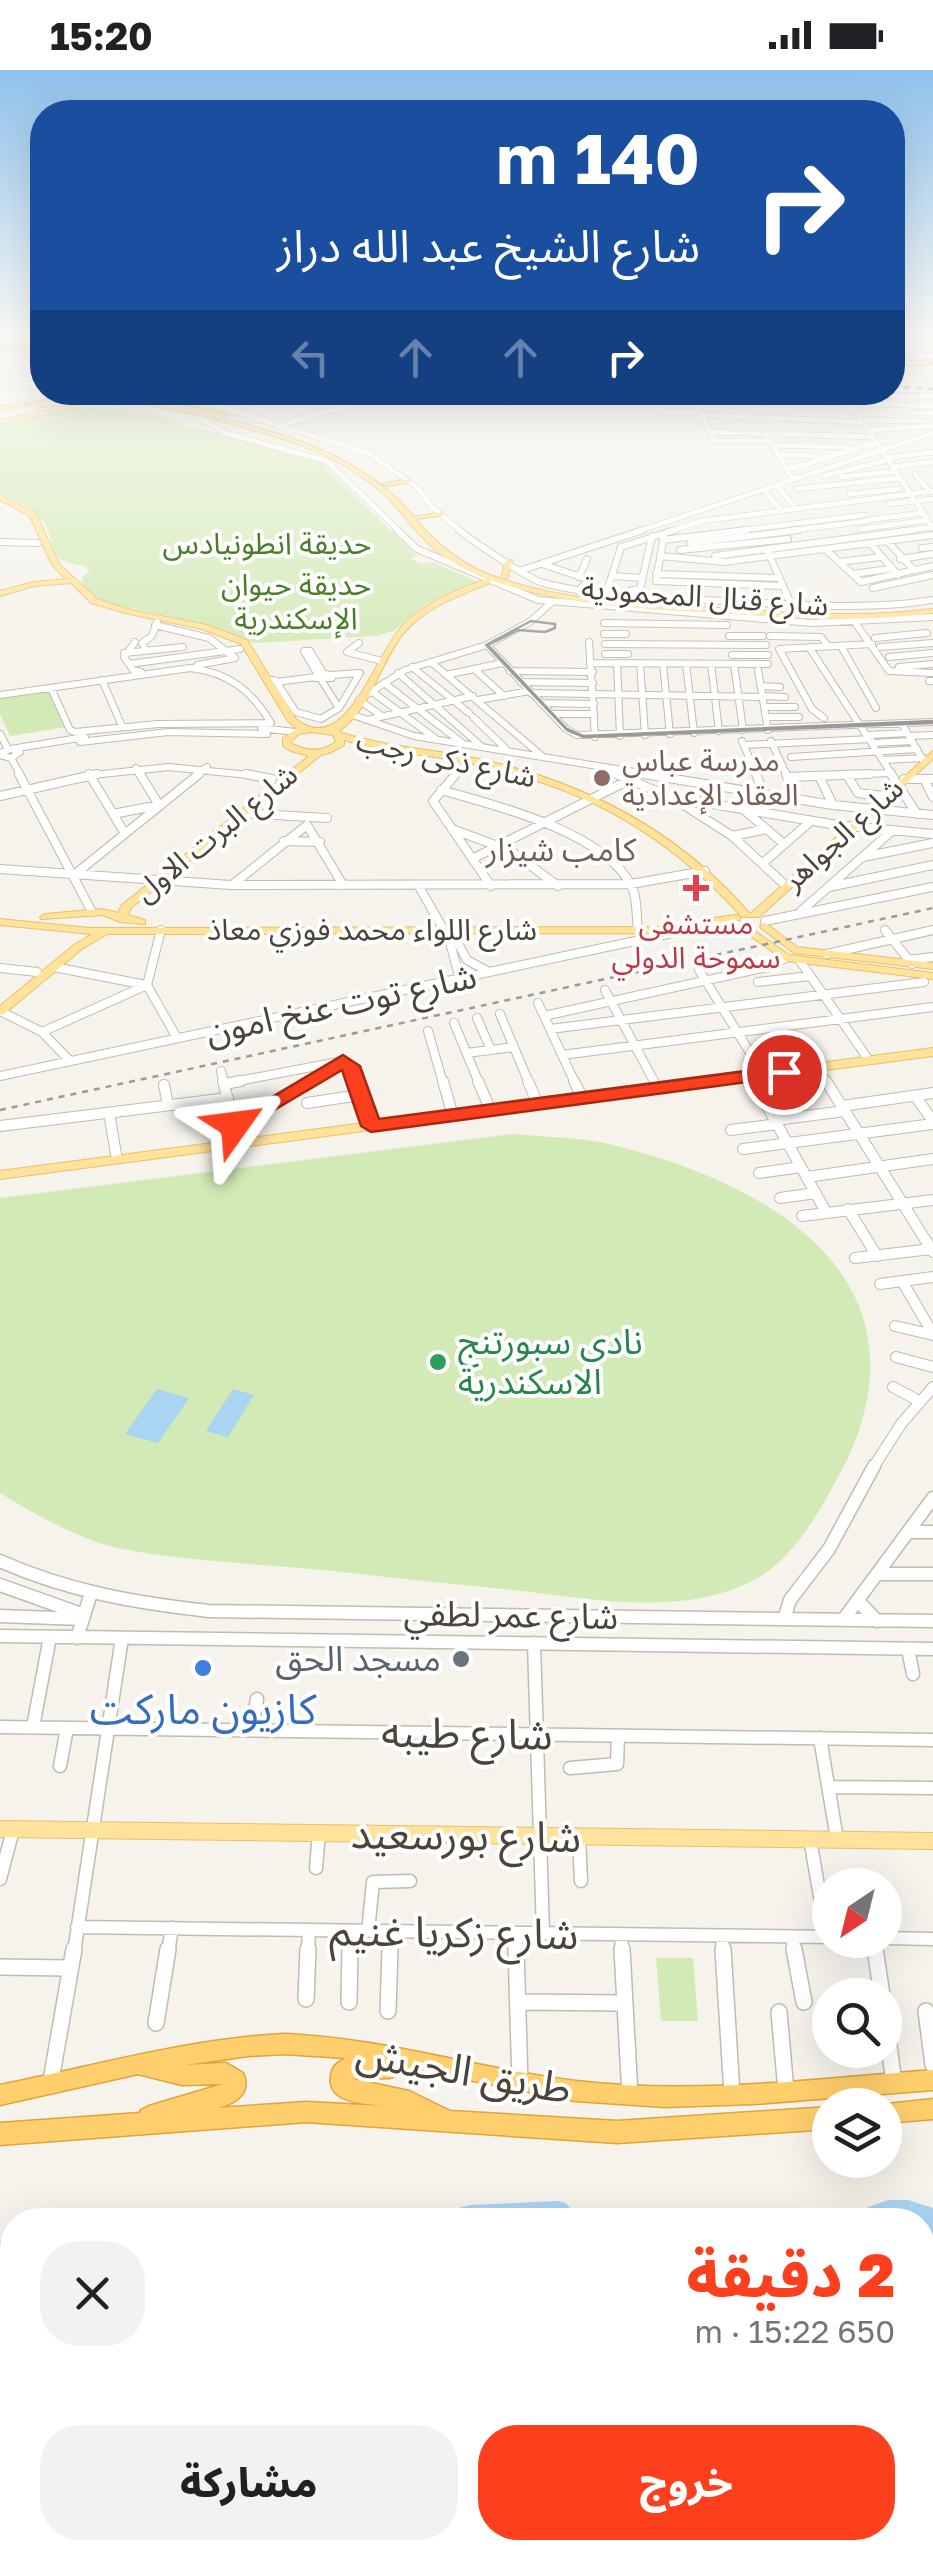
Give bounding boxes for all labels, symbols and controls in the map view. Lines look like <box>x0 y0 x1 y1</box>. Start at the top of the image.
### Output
text: 15:20 <box>50 13 153 58</box>
text: 140 m <box>496 115 700 199</box>
icon: right <box>735 140 865 270</box>
text: شارع الشيخ عبد الله دراز <box>277 218 700 272</box>
icon: left <box>283 330 338 385</box>
icon: ahead <box>388 330 443 385</box>
icon: ahead <box>493 330 548 385</box>
icon: right <box>598 330 653 385</box>
park label: حديقة انطونيادس <box>163 525 371 561</box>
park label: حديقة حيوان الإسكندرية <box>221 566 371 639</box>
street label: شارع قنال المحمودية <box>580 569 830 628</box>
street label: شارع ذكى رجب <box>352 721 539 799</box>
place label: مدرسة عباس العقاد الإعدادية <box>622 742 799 815</box>
street label: شارع البرت الاول <box>127 756 307 913</box>
marker: مدرسة عباس العقاد الإعدادية <box>591 767 613 789</box>
street label: شارع الجواهر <box>774 770 914 901</box>
district label: كامب شيزار <box>485 830 637 869</box>
marker: مستشفى سموحة الدولي <box>683 875 709 901</box>
place label: مستشفى سموحة الدولي <box>612 905 780 981</box>
street label: شارع اللواء محمد فوزي معاذ <box>207 911 537 953</box>
street label: شارع توت عنخ امون <box>202 954 481 1058</box>
pin <box>742 1030 827 1115</box>
icon: arrive <box>757 1045 812 1100</box>
position arrow <box>183 1073 287 1177</box>
place label: نادي سبورتنج الاسكندرية <box>458 1320 643 1403</box>
marker: نادي سبورتنج الاسكندرية <box>427 1351 449 1373</box>
street label: شارع عمر لطفي <box>403 1591 619 1644</box>
place label: مسجد الحق <box>275 1637 441 1680</box>
marker: مسجد الحق <box>450 1648 472 1670</box>
marker: كازيون ماركت <box>192 1657 214 1679</box>
place label: كازيون ماركت <box>90 1683 317 1734</box>
street label: شارع طيبه <box>381 1706 553 1766</box>
street label: شارع بورسعيد <box>350 1807 582 1869</box>
north arrow <box>812 1868 902 1958</box>
map controls <box>812 1868 902 2178</box>
street label: شارع زكريا غنيم <box>329 1904 579 1966</box>
button: search <box>812 1978 902 2068</box>
street label: طريق الجيش <box>352 2026 576 2114</box>
button: layers <box>812 2088 902 2178</box>
text: 2 دقيقة <box>686 2238 895 2310</box>
button: close <box>40 2241 145 2346</box>
text: 650 m · 15:22 <box>694 2312 895 2350</box>
button: مشاركة <box>40 2425 458 2540</box>
button: خروج <box>478 2425 895 2540</box>

